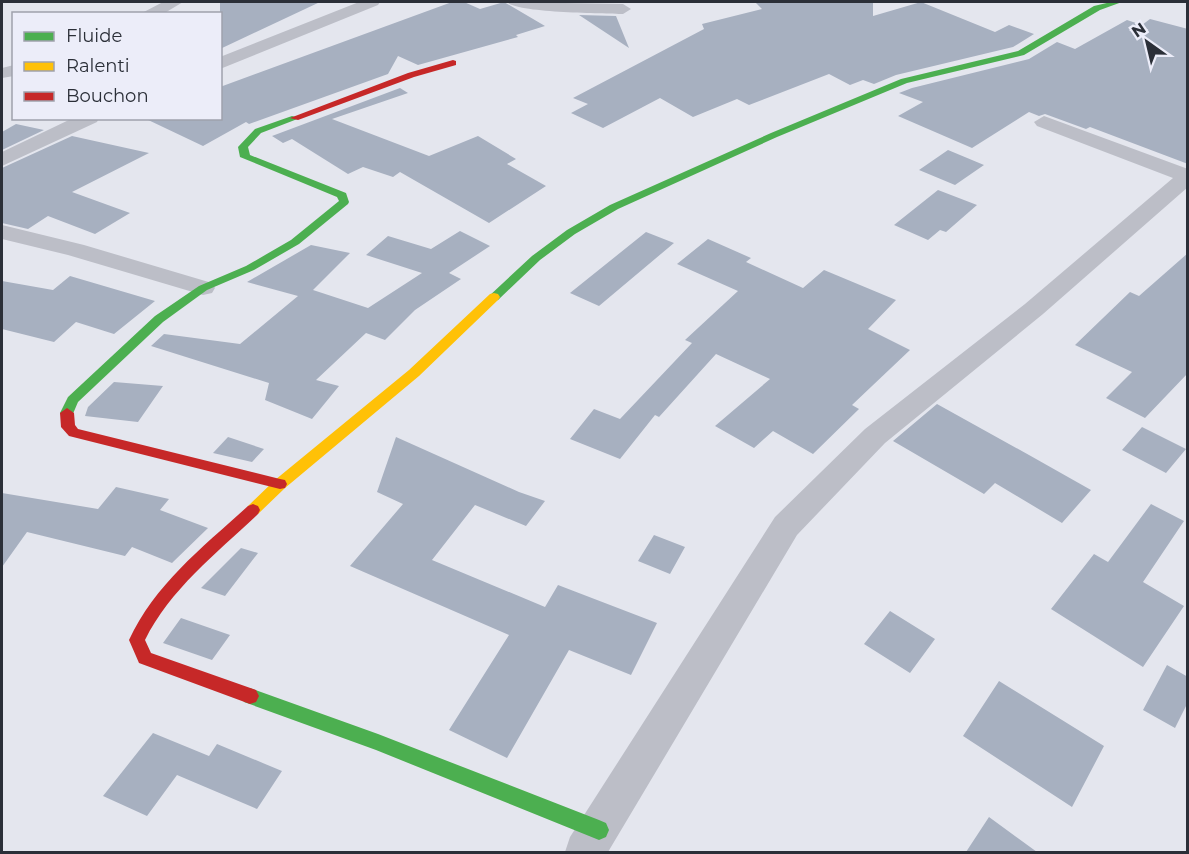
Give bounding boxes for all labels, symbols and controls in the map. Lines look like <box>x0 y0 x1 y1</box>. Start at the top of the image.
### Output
legend <box>12 12 222 120</box>
north arrow <box>1117 12 1177 72</box>
text: N <box>1128 18 1150 41</box>
text: Fluide <box>66 25 122 47</box>
text: Ralenti <box>66 55 130 77</box>
text: Bouchon <box>66 85 149 107</box>

